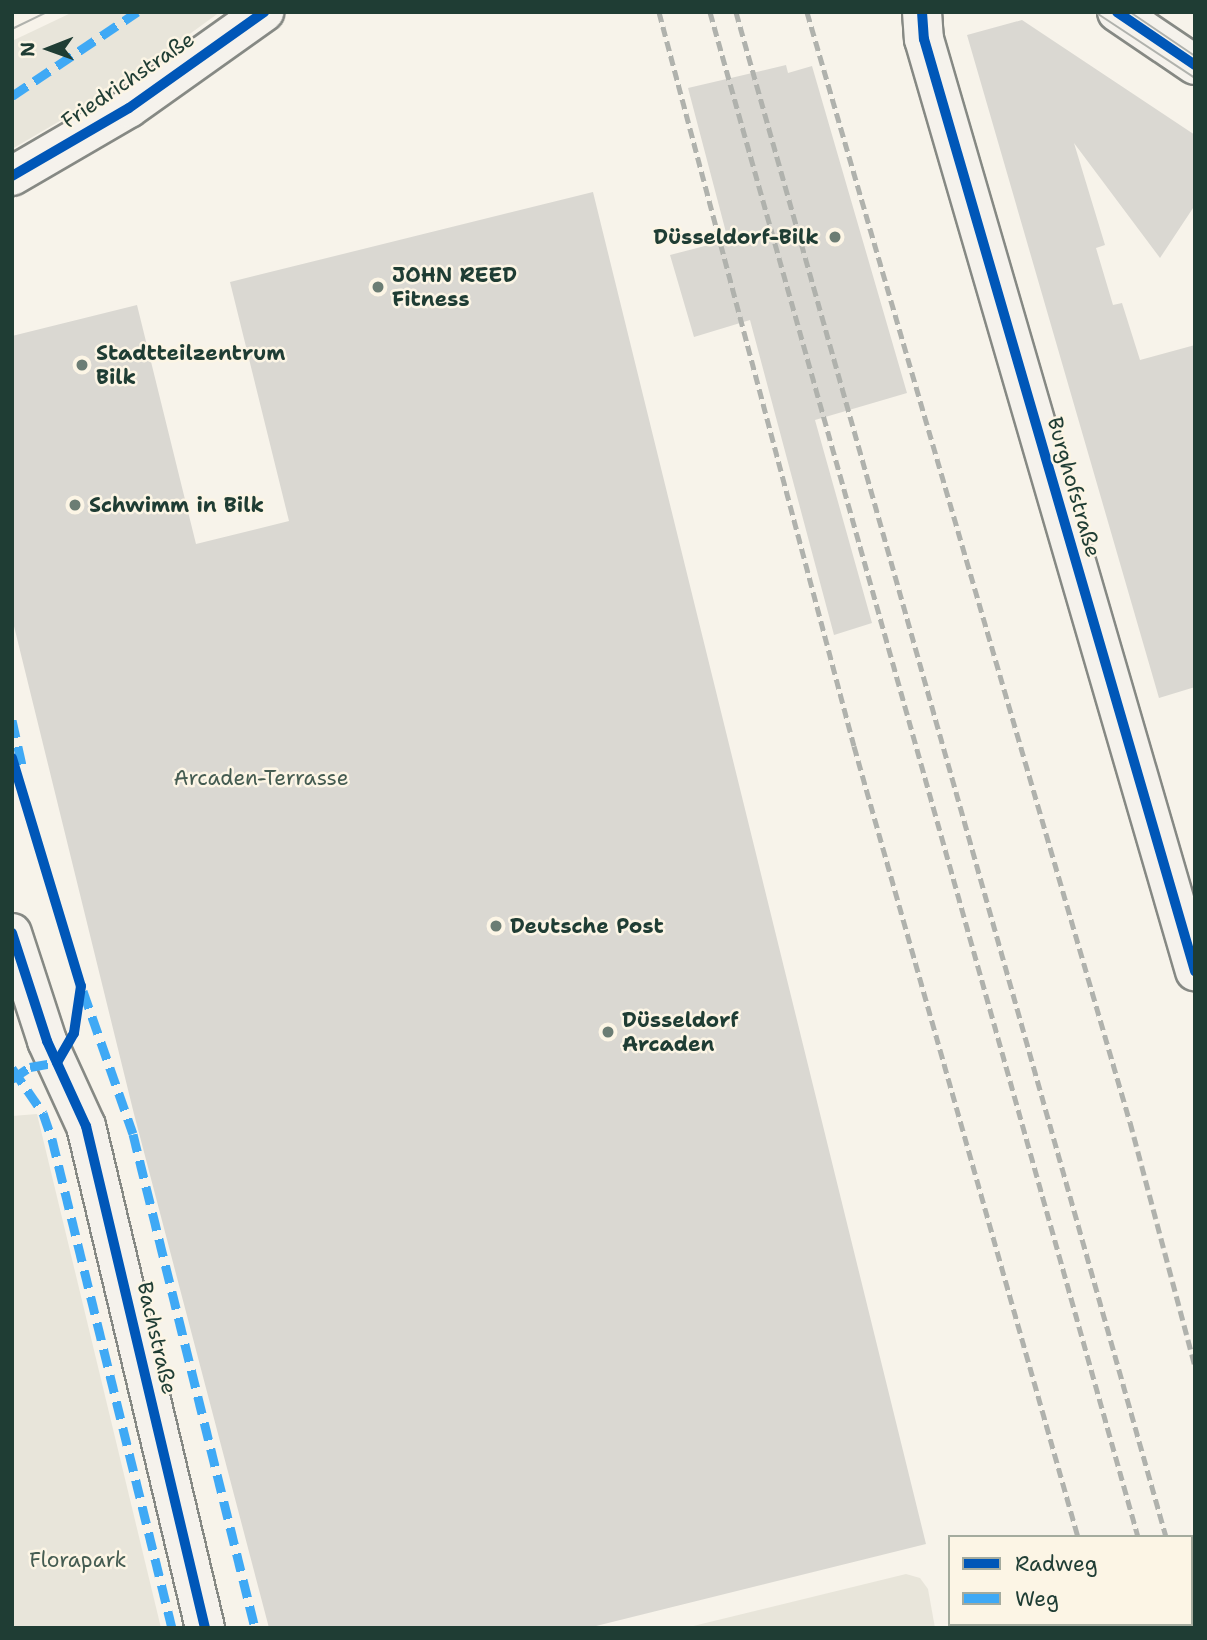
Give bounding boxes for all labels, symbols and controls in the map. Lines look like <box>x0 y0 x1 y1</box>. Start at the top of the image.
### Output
north arrow <box>14 14 84 84</box>
street label: Friedrichstraße <box>57 26 199 134</box>
text: N <box>15 42 40 57</box>
place label: Düsseldorf-Bilk <box>653 224 819 250</box>
marker: Düsseldorf-Bilk <box>825 227 845 247</box>
place label: JOHN REED Fitness <box>392 262 517 312</box>
marker: JOHN REED Fitness <box>370 279 386 295</box>
place label: Stadtteilzentrum Bilk <box>96 340 285 390</box>
marker: Stadtteilzentrum Bilk <box>74 357 90 373</box>
street label: Burghofstraße <box>1042 414 1106 560</box>
place label: Schwimm in Bilk <box>89 492 264 518</box>
marker: Schwimm in Bilk <box>67 497 83 513</box>
park label: Arcaden-Terrasse <box>173 765 349 791</box>
place label: Deutsche Post <box>510 913 664 939</box>
marker: Deutsche Post <box>488 918 504 934</box>
place label: Düsseldorf Arcaden <box>622 1007 739 1057</box>
marker: Düsseldorf Arcaden <box>600 1024 616 1040</box>
street label: Bachstraße <box>132 1279 182 1397</box>
legend <box>948 1535 1193 1626</box>
park label: Florapark <box>29 1547 127 1573</box>
text: Radweg <box>1015 1550 1098 1578</box>
text: Weg <box>1015 1585 1059 1613</box>

